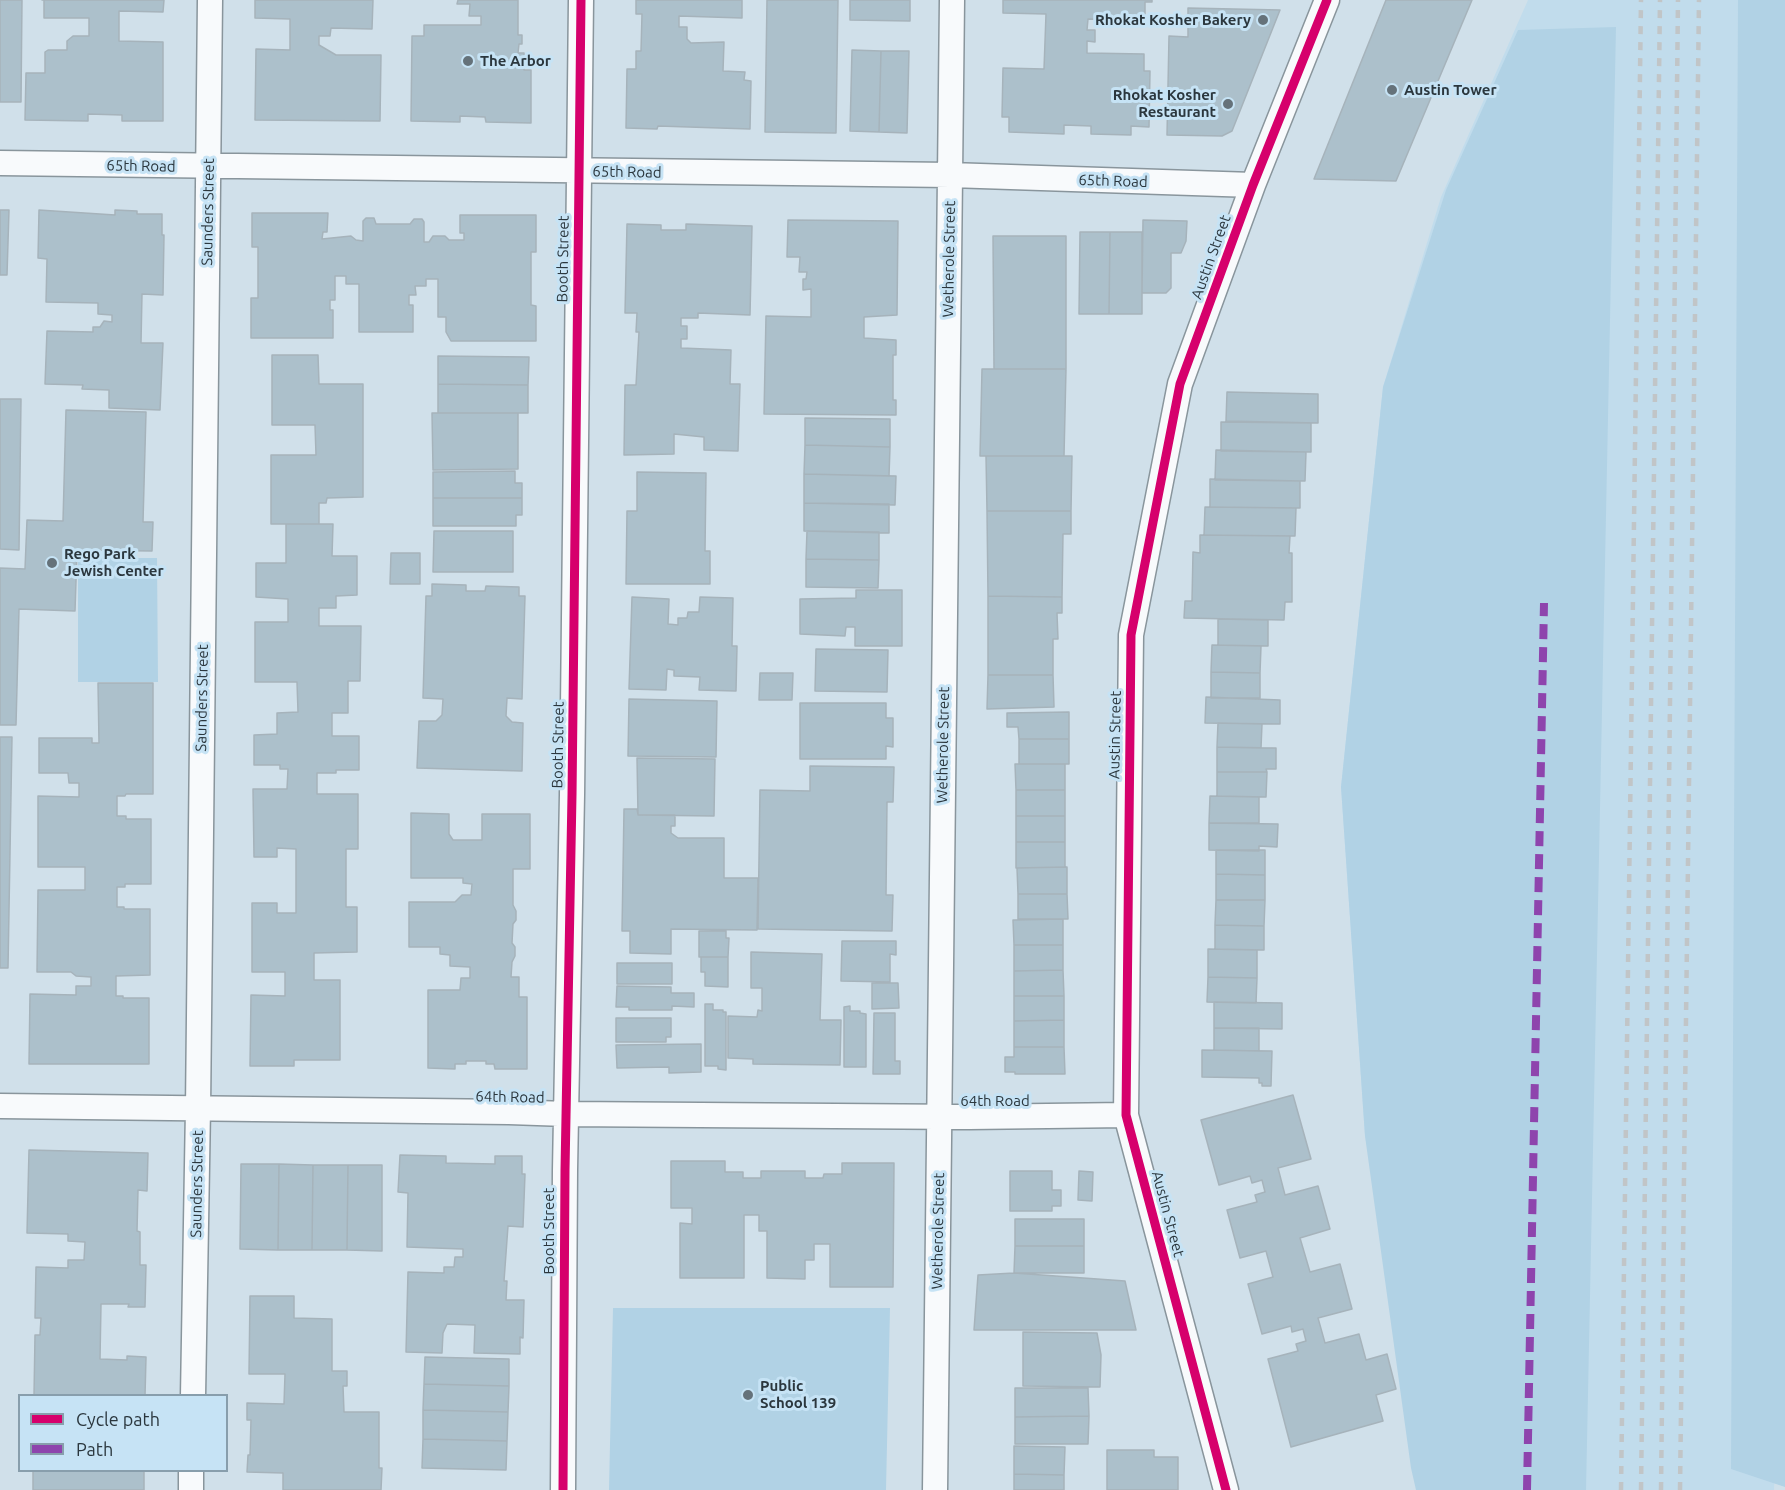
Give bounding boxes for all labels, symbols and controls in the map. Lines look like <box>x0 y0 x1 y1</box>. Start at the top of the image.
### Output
place label: Rhokat Kosher Bakery <box>1095 11 1251 29</box>
marker: Rhokat Kosher Bakery <box>1256 13 1270 27</box>
place label: The Arbor <box>480 52 551 70</box>
marker: The Arbor <box>461 54 475 68</box>
place label: Austin Tower <box>1404 81 1497 99</box>
marker: Austin Tower <box>1385 83 1399 97</box>
place label: Rhokat Kosher Restaurant <box>1113 86 1216 121</box>
marker: Rhokat Kosher Restaurant <box>1221 97 1235 111</box>
street label: 65th Road <box>106 156 176 176</box>
street label: Saunders Street <box>198 158 218 266</box>
street label: 65th Road <box>592 162 662 182</box>
street label: 65th Road <box>1078 171 1148 191</box>
street label: Wetherole Street <box>939 201 959 317</box>
street label: Austin Street <box>1187 212 1235 302</box>
street label: Booth Street <box>553 215 573 303</box>
place label: Rego Park Jewish Center <box>64 545 164 580</box>
marker: Rego Park Jewish Center <box>45 556 59 570</box>
street label: Saunders Street <box>192 644 212 752</box>
street label: Wetherole Street <box>933 687 953 803</box>
street label: Austin Street <box>1105 691 1125 779</box>
street label: Booth Street <box>548 701 568 789</box>
street label: 64th Road <box>475 1087 545 1107</box>
street label: 64th Road <box>960 1092 1030 1110</box>
street label: Saunders Street <box>187 1130 207 1238</box>
street label: Austin Street <box>1148 1169 1188 1259</box>
street label: Wetherole Street <box>928 1173 948 1289</box>
street label: Booth Street <box>540 1188 558 1274</box>
place label: Public School 139 <box>760 1377 836 1412</box>
marker: Public School 139 <box>741 1388 755 1402</box>
legend <box>18 1394 228 1472</box>
text: Cycle path <box>76 1409 160 1429</box>
text: Path <box>76 1439 113 1459</box>

